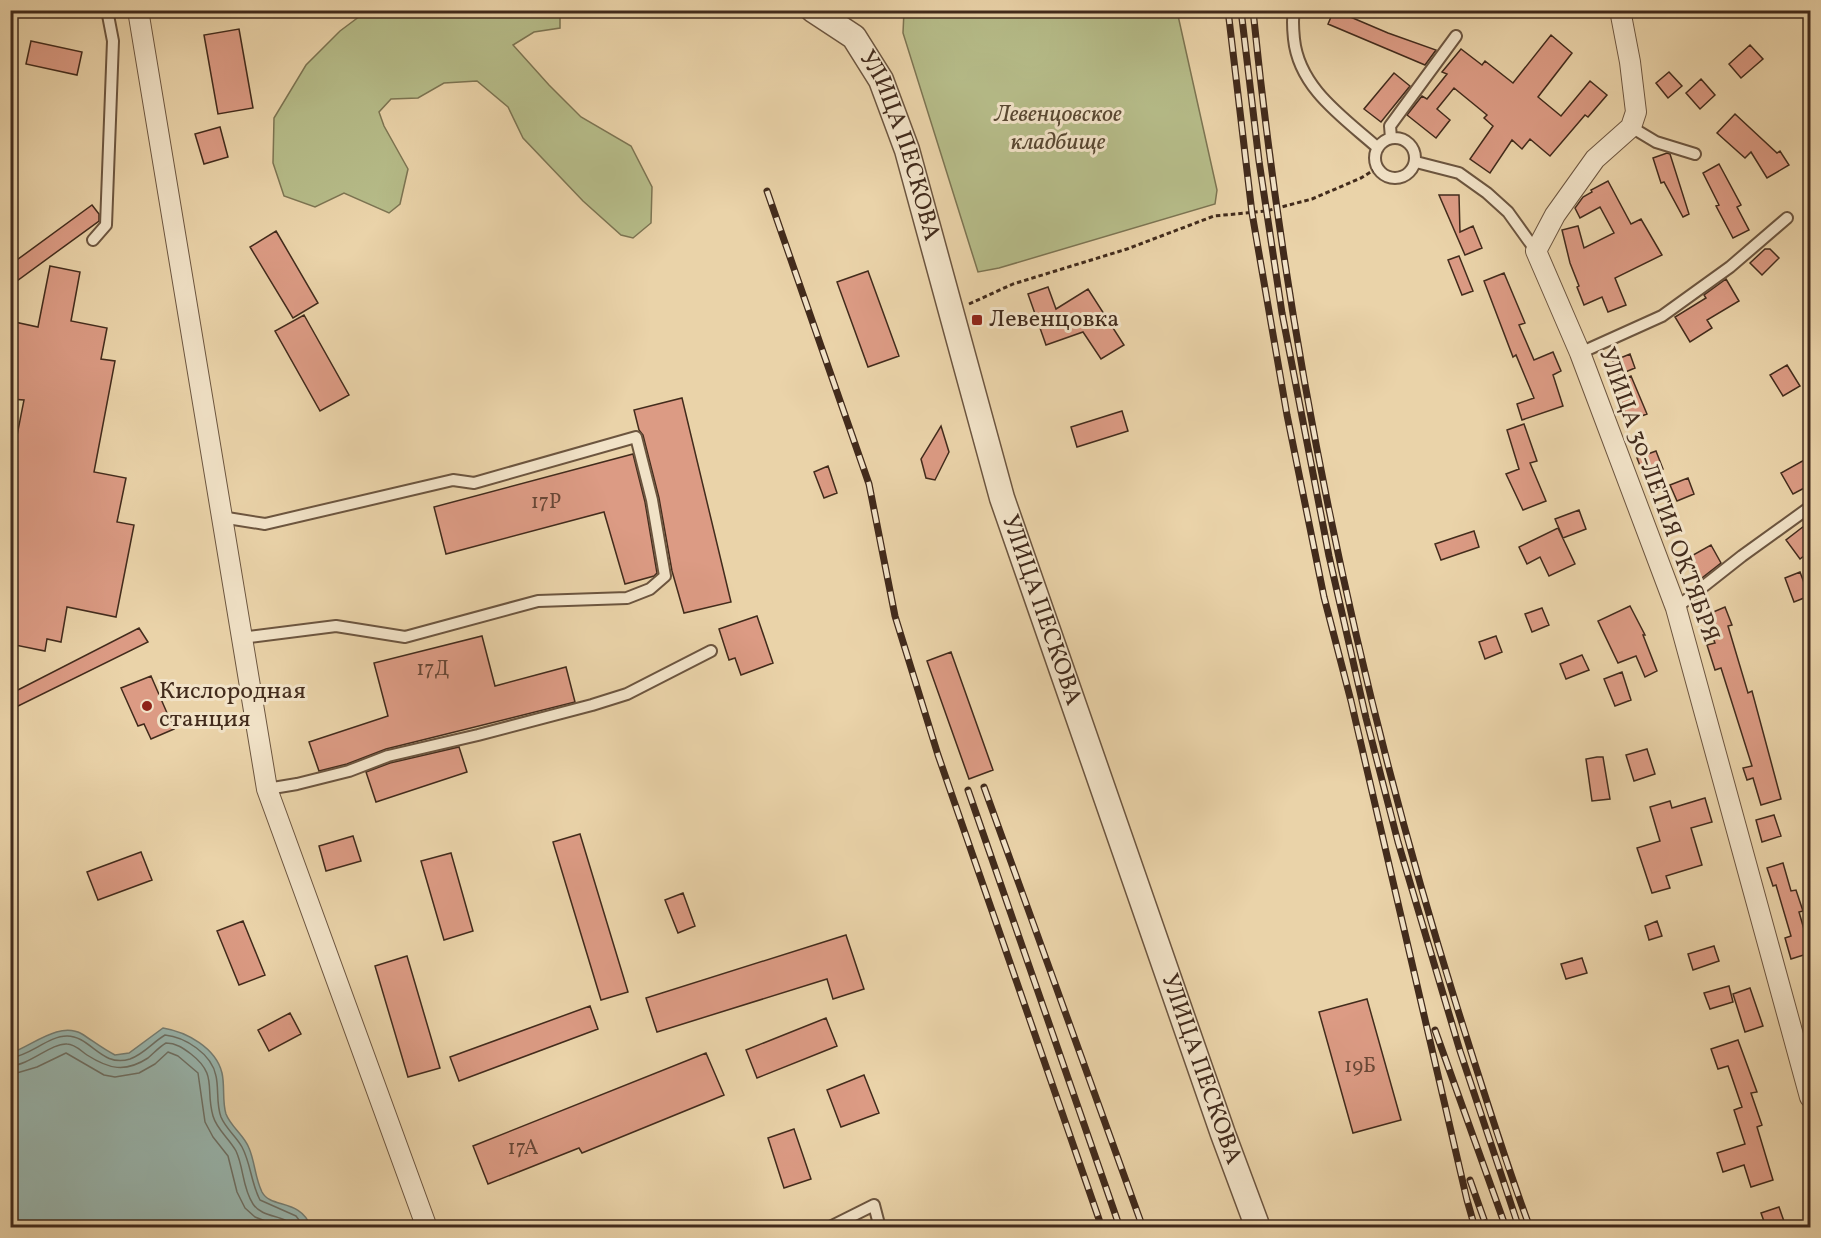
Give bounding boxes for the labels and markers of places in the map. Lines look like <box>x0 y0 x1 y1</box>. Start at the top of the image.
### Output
place label: Левенцовка <box>989 303 1119 337</box>
marker: Левенцовка <box>970 313 984 327</box>
place label: Кислородная станция <box>159 675 306 737</box>
marker: Кислородная станция <box>140 699 154 713</box>

